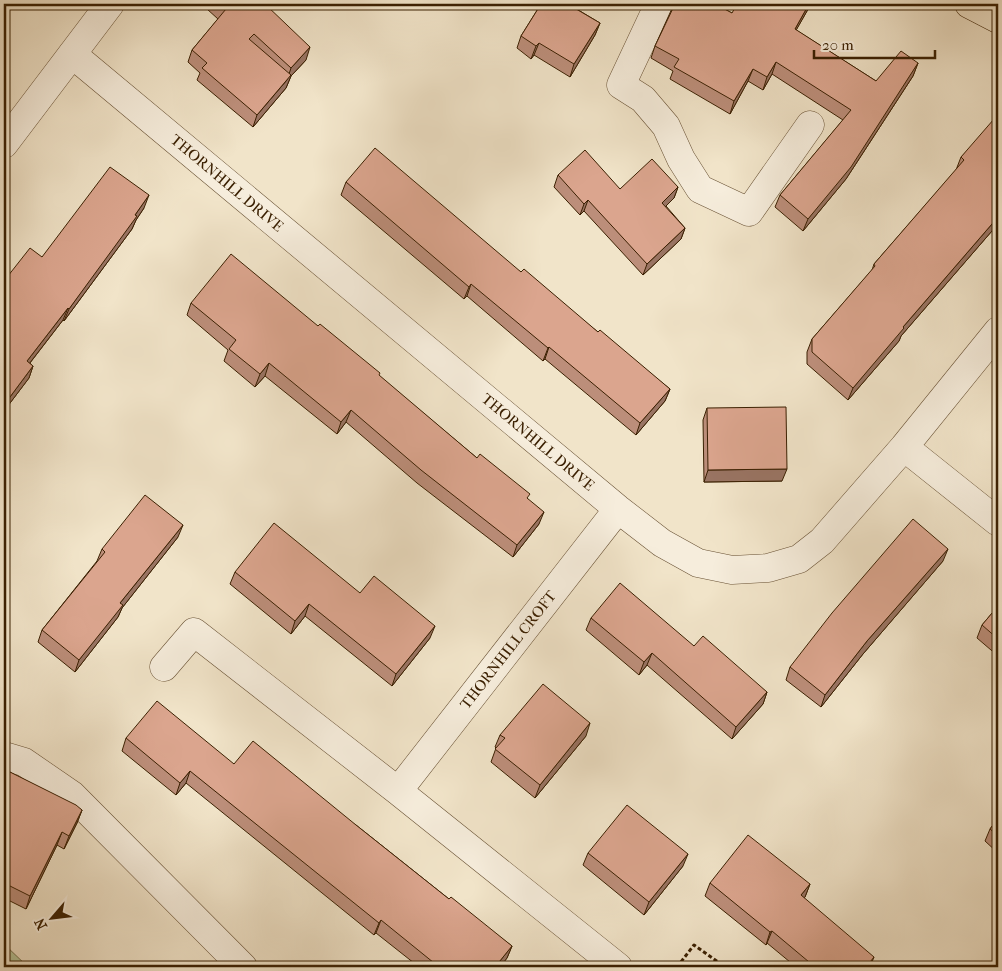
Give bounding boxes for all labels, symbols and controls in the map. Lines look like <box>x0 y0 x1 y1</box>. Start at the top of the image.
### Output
scale bar <box>814 28 936 60</box>
text: 20 m <box>822 36 854 54</box>
street label: THORNHILL DRIVE <box>167 131 287 235</box>
street label: THORNHILL DRIVE <box>478 390 598 494</box>
street label: THORNHILL CROFT <box>456 587 560 713</box>
north arrow <box>28 894 78 944</box>
text: N <box>31 915 51 933</box>

